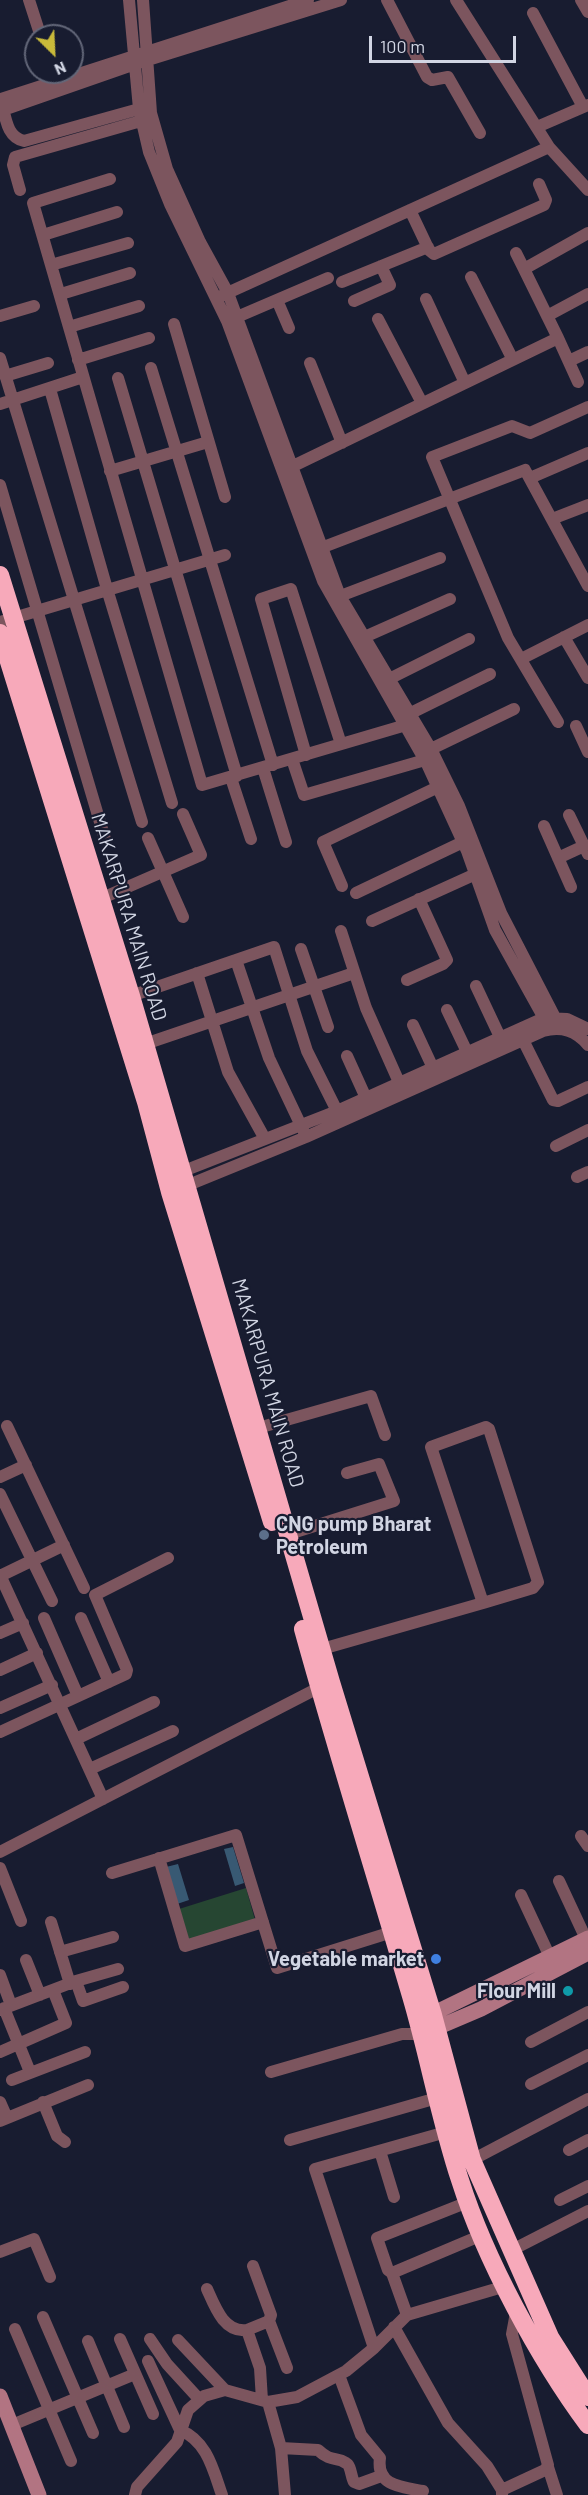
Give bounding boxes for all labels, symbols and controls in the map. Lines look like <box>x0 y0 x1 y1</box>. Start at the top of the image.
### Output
north arrow <box>24 24 84 84</box>
scale bar <box>372 24 519 62</box>
text: 100 m <box>380 35 425 57</box>
text: N <box>52 58 69 80</box>
street label: MAKARPURA MAIN ROAD <box>86 810 172 1024</box>
street label: MAKARPURA MAIN ROAD <box>227 1276 309 1490</box>
place label: CNG pump Bharat Petroleum <box>276 1512 431 1559</box>
marker: CNG pump Bharat Petroleum <box>257 1528 271 1542</box>
place label: Vegetable market <box>268 1947 424 1971</box>
marker: Vegetable market <box>429 1952 443 1966</box>
place label: Flour Mill <box>477 1979 556 2003</box>
marker: Flour Mill <box>561 1984 575 1998</box>

